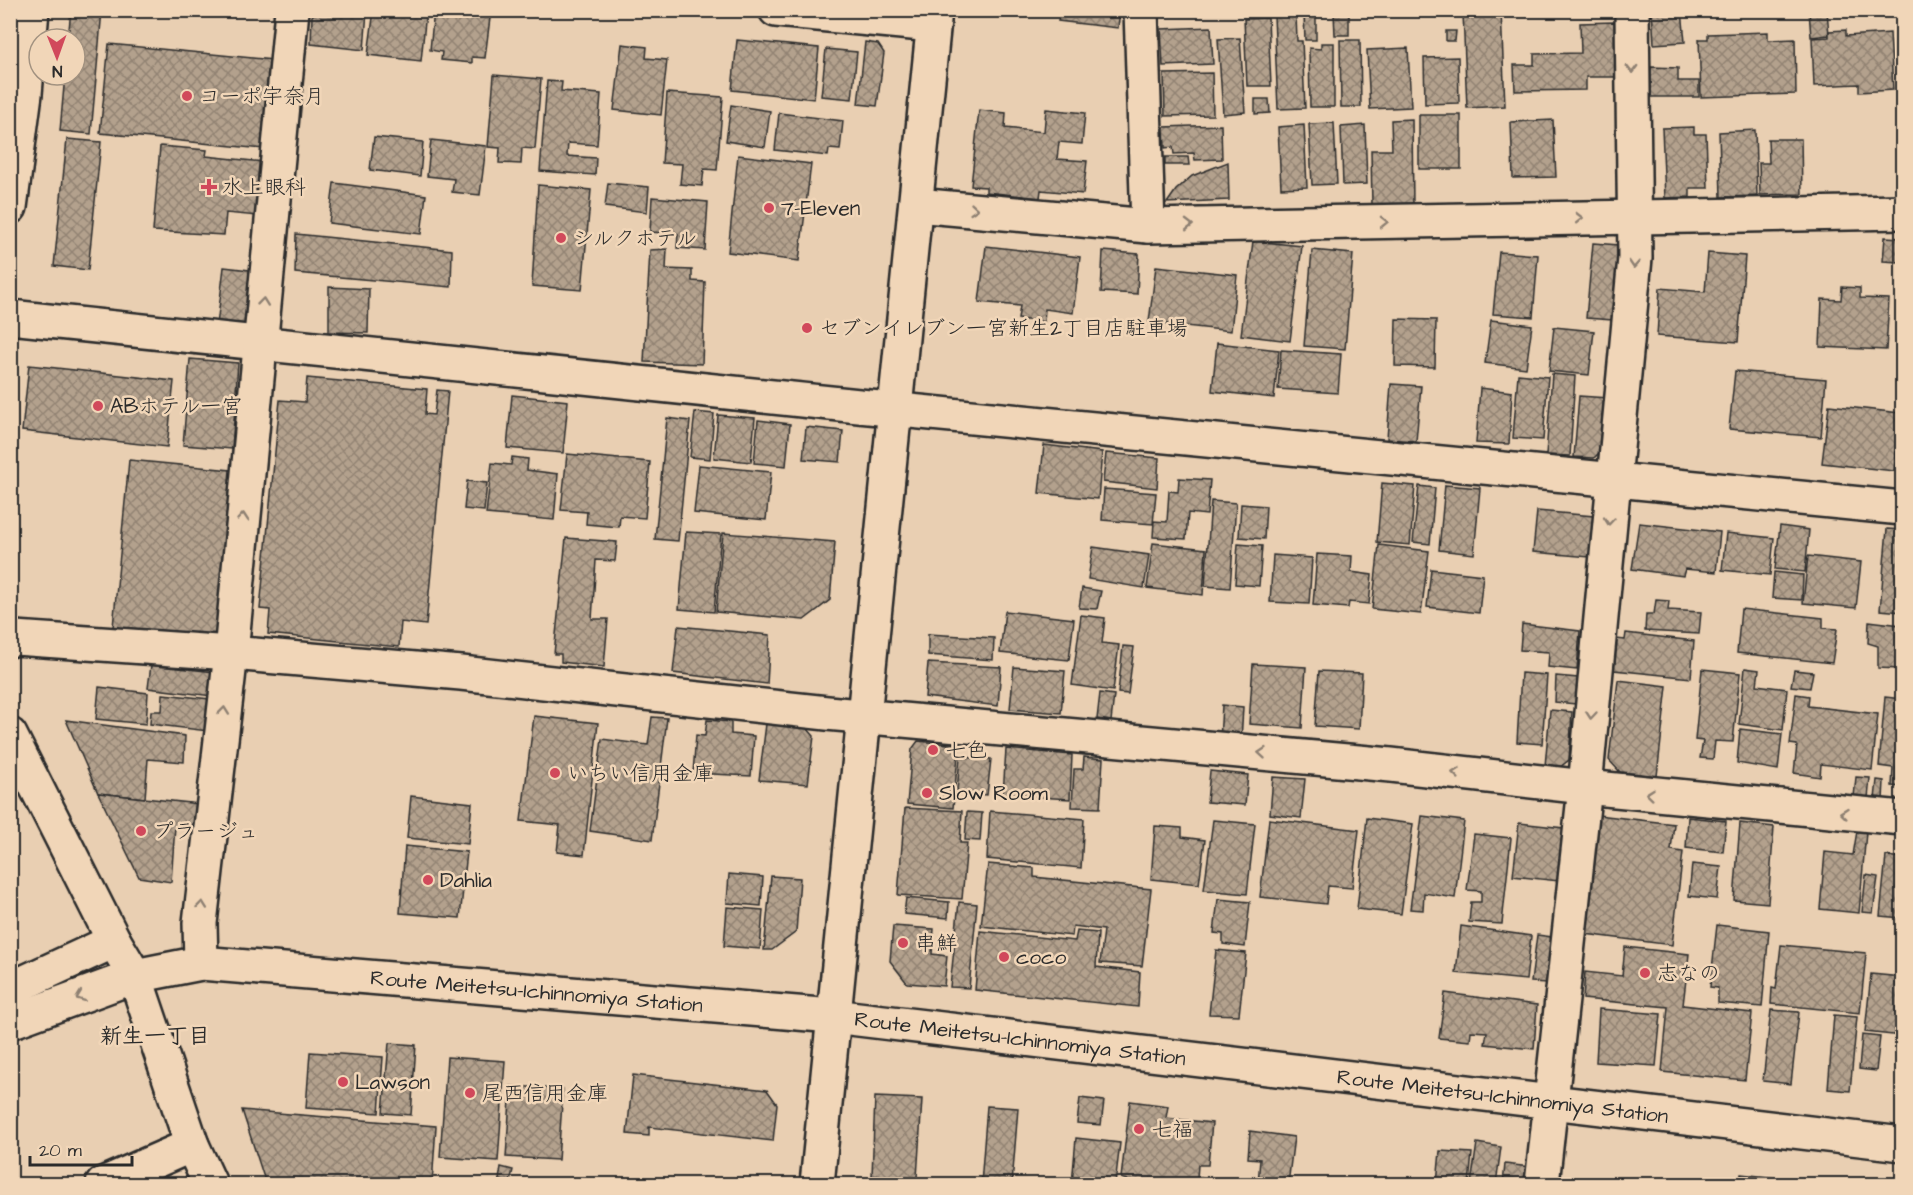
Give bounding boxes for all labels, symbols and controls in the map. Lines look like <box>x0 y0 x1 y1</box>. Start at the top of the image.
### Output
north arrow <box>27 27 87 87</box>
text: N <box>52 60 62 82</box>
one-way arrow <box>1626 64 1639 73</box>
place label: コーポ宇奈月 <box>199 82 325 111</box>
marker: コーポ宇奈月 <box>180 89 194 103</box>
place label: 水上眼科 <box>222 173 306 202</box>
marker: 水上眼科 <box>200 178 218 196</box>
place label: 7-Eleven <box>781 194 860 223</box>
marker: 7-Eleven <box>762 201 776 215</box>
one-way arrow <box>970 202 979 215</box>
one-way arrow <box>1575 212 1584 224</box>
one-way arrow <box>1380 215 1389 228</box>
one-way arrow <box>1185 219 1194 231</box>
place label: シルクホテル <box>573 224 697 253</box>
marker: シルクホテル <box>554 231 568 245</box>
one-way arrow <box>1628 259 1641 268</box>
one-way arrow <box>256 297 269 306</box>
place label: セブンイレブン一宮新生2丁目店駐車場 <box>819 314 1188 343</box>
marker: セブンイレブン一宮新生2丁目店駐車場 <box>800 321 814 335</box>
place label: ABホテル一宮 <box>110 392 243 421</box>
marker: ABホテル一宮 <box>91 399 105 413</box>
one-way arrow <box>236 512 249 521</box>
one-way arrow <box>1603 516 1616 525</box>
one-way arrow <box>217 706 230 715</box>
one-way arrow <box>1585 710 1598 719</box>
place label: 七色 <box>945 736 987 765</box>
marker: 七色 <box>926 743 940 757</box>
one-way arrow <box>1258 747 1267 760</box>
place label: いちい信用金庫 <box>567 759 714 788</box>
marker: いちい信用金庫 <box>548 766 562 780</box>
one-way arrow <box>1452 767 1461 780</box>
place label: Slow Room <box>939 779 1049 808</box>
marker: Slow Room <box>920 786 934 800</box>
one-way arrow <box>1646 788 1655 801</box>
one-way arrow <box>1840 807 1849 820</box>
place label: プラージュ <box>153 817 258 846</box>
marker: プラージュ <box>134 824 148 838</box>
place label: Dahlia <box>440 866 492 895</box>
marker: Dahlia <box>421 873 435 887</box>
one-way arrow <box>195 900 208 909</box>
place label: 串鮮 <box>915 929 957 958</box>
marker: 串鮮 <box>896 936 910 950</box>
place label: coco <box>1016 943 1066 972</box>
marker: coco <box>997 950 1011 964</box>
place label: 志なの <box>1657 959 1720 988</box>
street label: Route Meitetsu-Ichinnomiya Station <box>369 963 704 1020</box>
marker: 志なの <box>1638 966 1652 980</box>
one-way arrow <box>75 990 86 1002</box>
street label: Route Meitetsu-Ichinnomiya Station <box>853 1005 1187 1073</box>
district label: 新生一丁目 <box>100 1021 210 1052</box>
street label: Route Meitetsu-Ichinnomiya Station <box>1335 1062 1670 1131</box>
place label: Lawson <box>355 1068 430 1097</box>
marker: Lawson <box>336 1075 350 1089</box>
place label: 尾西信用金庫 <box>482 1079 608 1108</box>
marker: 尾西信用金庫 <box>463 1086 477 1100</box>
place label: 七福 <box>1151 1115 1193 1144</box>
marker: 七福 <box>1132 1122 1146 1136</box>
scale bar <box>30 1129 132 1167</box>
text: 20 m <box>39 1138 82 1163</box>

